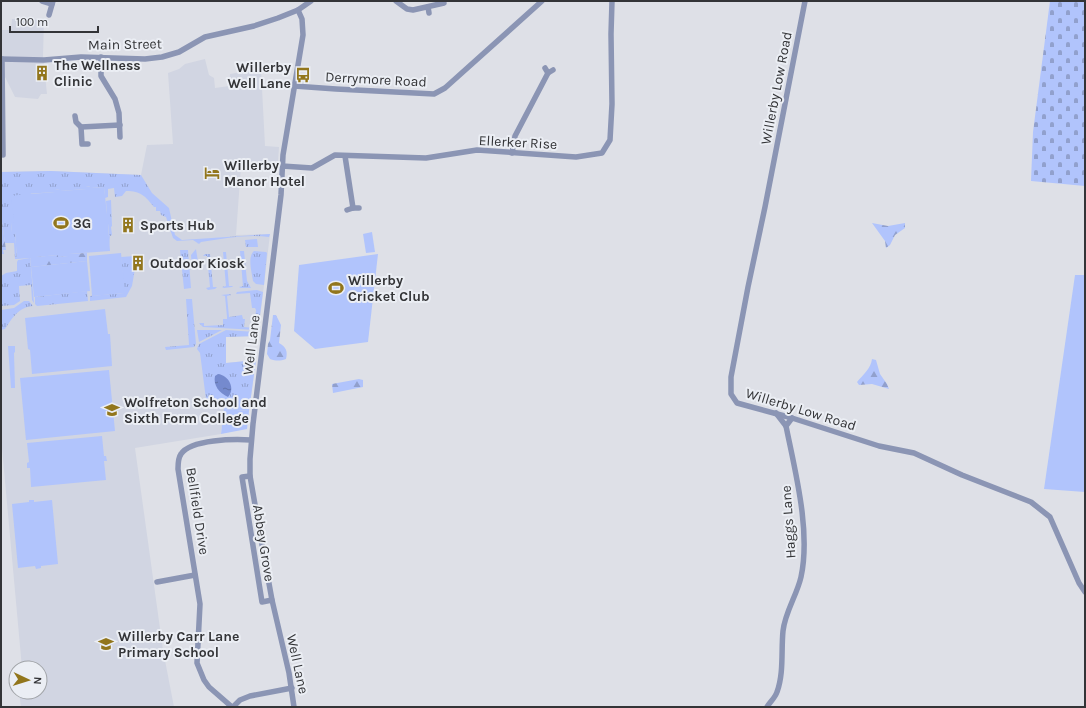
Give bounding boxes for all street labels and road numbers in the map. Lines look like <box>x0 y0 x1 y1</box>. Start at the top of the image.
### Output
street label: Willerby Low Road <box>757 30 796 146</box>
street label: Main Street <box>88 35 162 54</box>
street label: Derrymore Road <box>325 68 427 91</box>
street label: Ellerker Rise <box>478 132 558 153</box>
street label: Well Lane <box>239 314 264 376</box>
street label: Willerby Low Road <box>743 385 858 434</box>
street label: Bellfield Drive <box>182 466 213 556</box>
street label: Haggs Lane <box>777 485 800 559</box>
street label: Abbey Grove <box>249 503 278 583</box>
street label: Well Lane <box>283 633 312 695</box>

